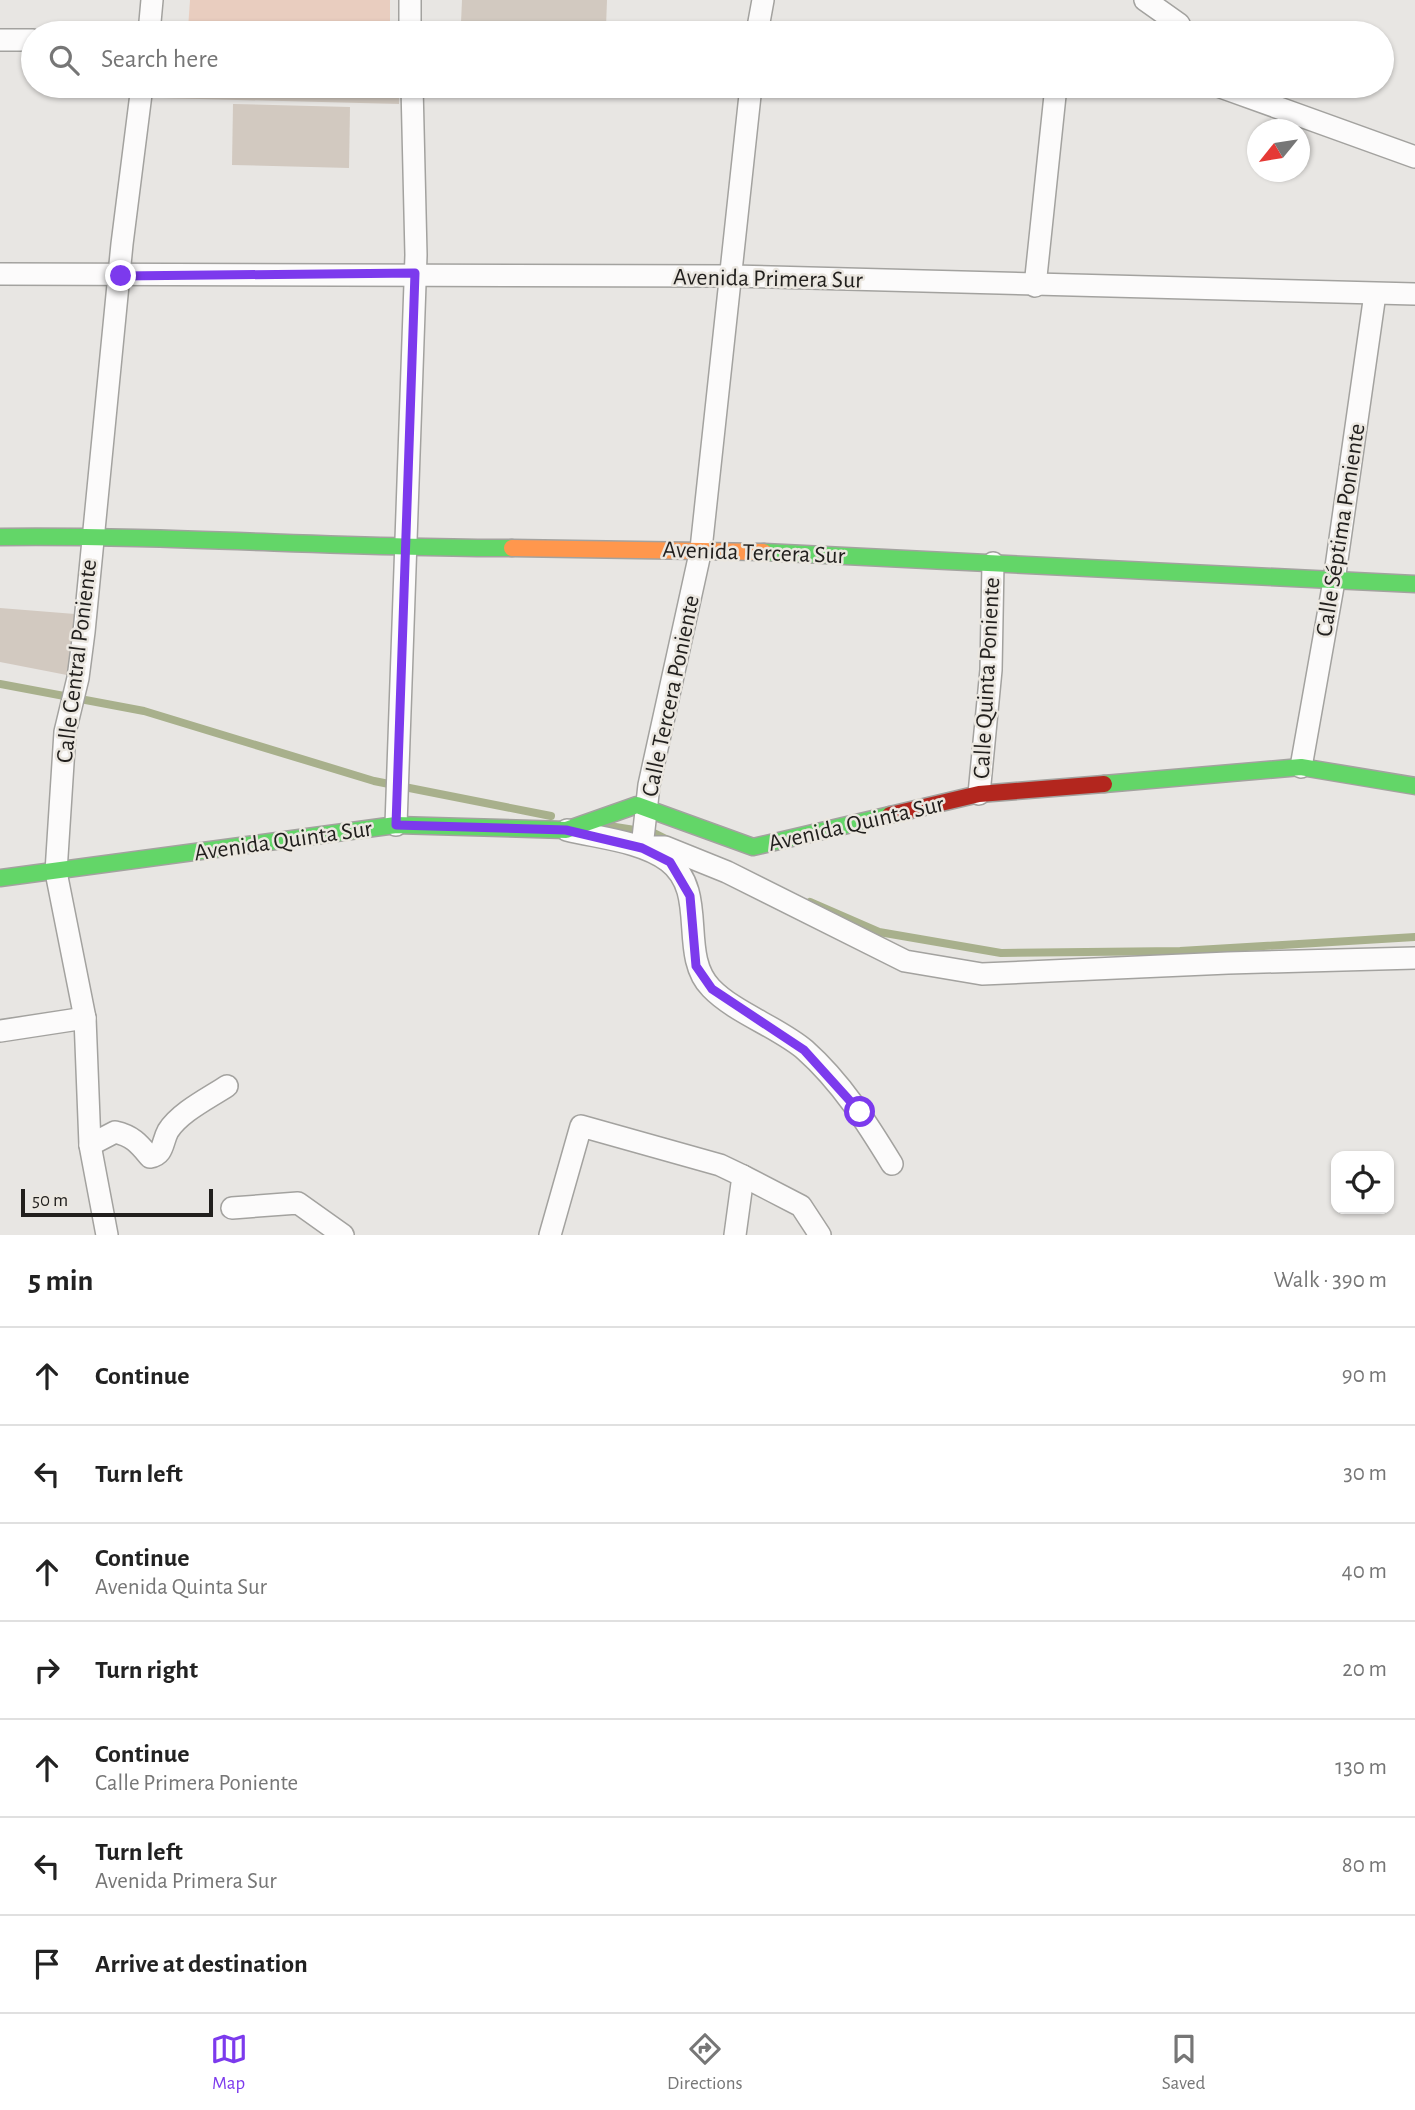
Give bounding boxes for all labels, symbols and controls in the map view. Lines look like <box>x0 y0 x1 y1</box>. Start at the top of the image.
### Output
search box <box>21 21 1394 98</box>
icon: search <box>45 41 83 79</box>
text: Search here <box>101 46 219 72</box>
north arrow <box>1247 119 1310 182</box>
route end <box>105 260 136 291</box>
street label: Avenida Primera Sur <box>673 265 863 293</box>
street label: Calle Séptima Poniente <box>1312 422 1370 638</box>
street label: Avenida Tercera Sur <box>662 538 846 568</box>
street label: Calle Central Poniente <box>53 558 101 764</box>
street label: Calle Quinta Poniente <box>970 577 1004 780</box>
street label: Calle Tercera Poniente <box>638 593 704 799</box>
street label: Avenida Quinta Sur <box>766 792 947 856</box>
street label: Avenida Quinta Sur <box>193 817 374 865</box>
route start <box>844 1096 875 1127</box>
map controls <box>1331 1151 1394 1214</box>
button: locate <box>1331 1151 1394 1214</box>
scale bar <box>21 1186 214 1218</box>
text: 50 m <box>32 1191 68 1210</box>
text: 5 min <box>28 1266 93 1296</box>
text: Walk · 390 m <box>1273 1269 1387 1292</box>
icon: ahead <box>28 1357 66 1395</box>
text: Continue <box>95 1363 190 1389</box>
text: 90 m <box>1342 1364 1387 1387</box>
icon: left <box>28 1455 66 1493</box>
text: Turn left <box>95 1461 183 1487</box>
text: 30 m <box>1343 1462 1387 1485</box>
text: Continue <box>95 1545 190 1571</box>
icon: ahead <box>28 1553 66 1591</box>
text: 40 m <box>1342 1560 1387 1583</box>
text: Avenida Quinta Sur <box>95 1576 267 1599</box>
icon: right <box>28 1651 66 1689</box>
text: Turn right <box>95 1657 198 1683</box>
text: 20 m <box>1342 1658 1387 1681</box>
text: Continue <box>95 1741 190 1767</box>
icon: ahead <box>28 1749 66 1787</box>
text: 130 m <box>1335 1756 1387 1779</box>
text: Calle Primera Poniente <box>95 1772 298 1795</box>
text: Turn left <box>95 1839 183 1865</box>
icon: left <box>28 1847 66 1885</box>
text: 80 m <box>1342 1854 1387 1877</box>
text: Avenida Primera Sur <box>95 1870 277 1893</box>
icon: arrive <box>28 1945 66 1983</box>
text: Arrive at destination <box>95 1951 308 1977</box>
tab: Map <box>210 2030 248 2095</box>
tab: Directions <box>667 2030 743 2095</box>
tab: Saved <box>1162 2030 1205 2095</box>

